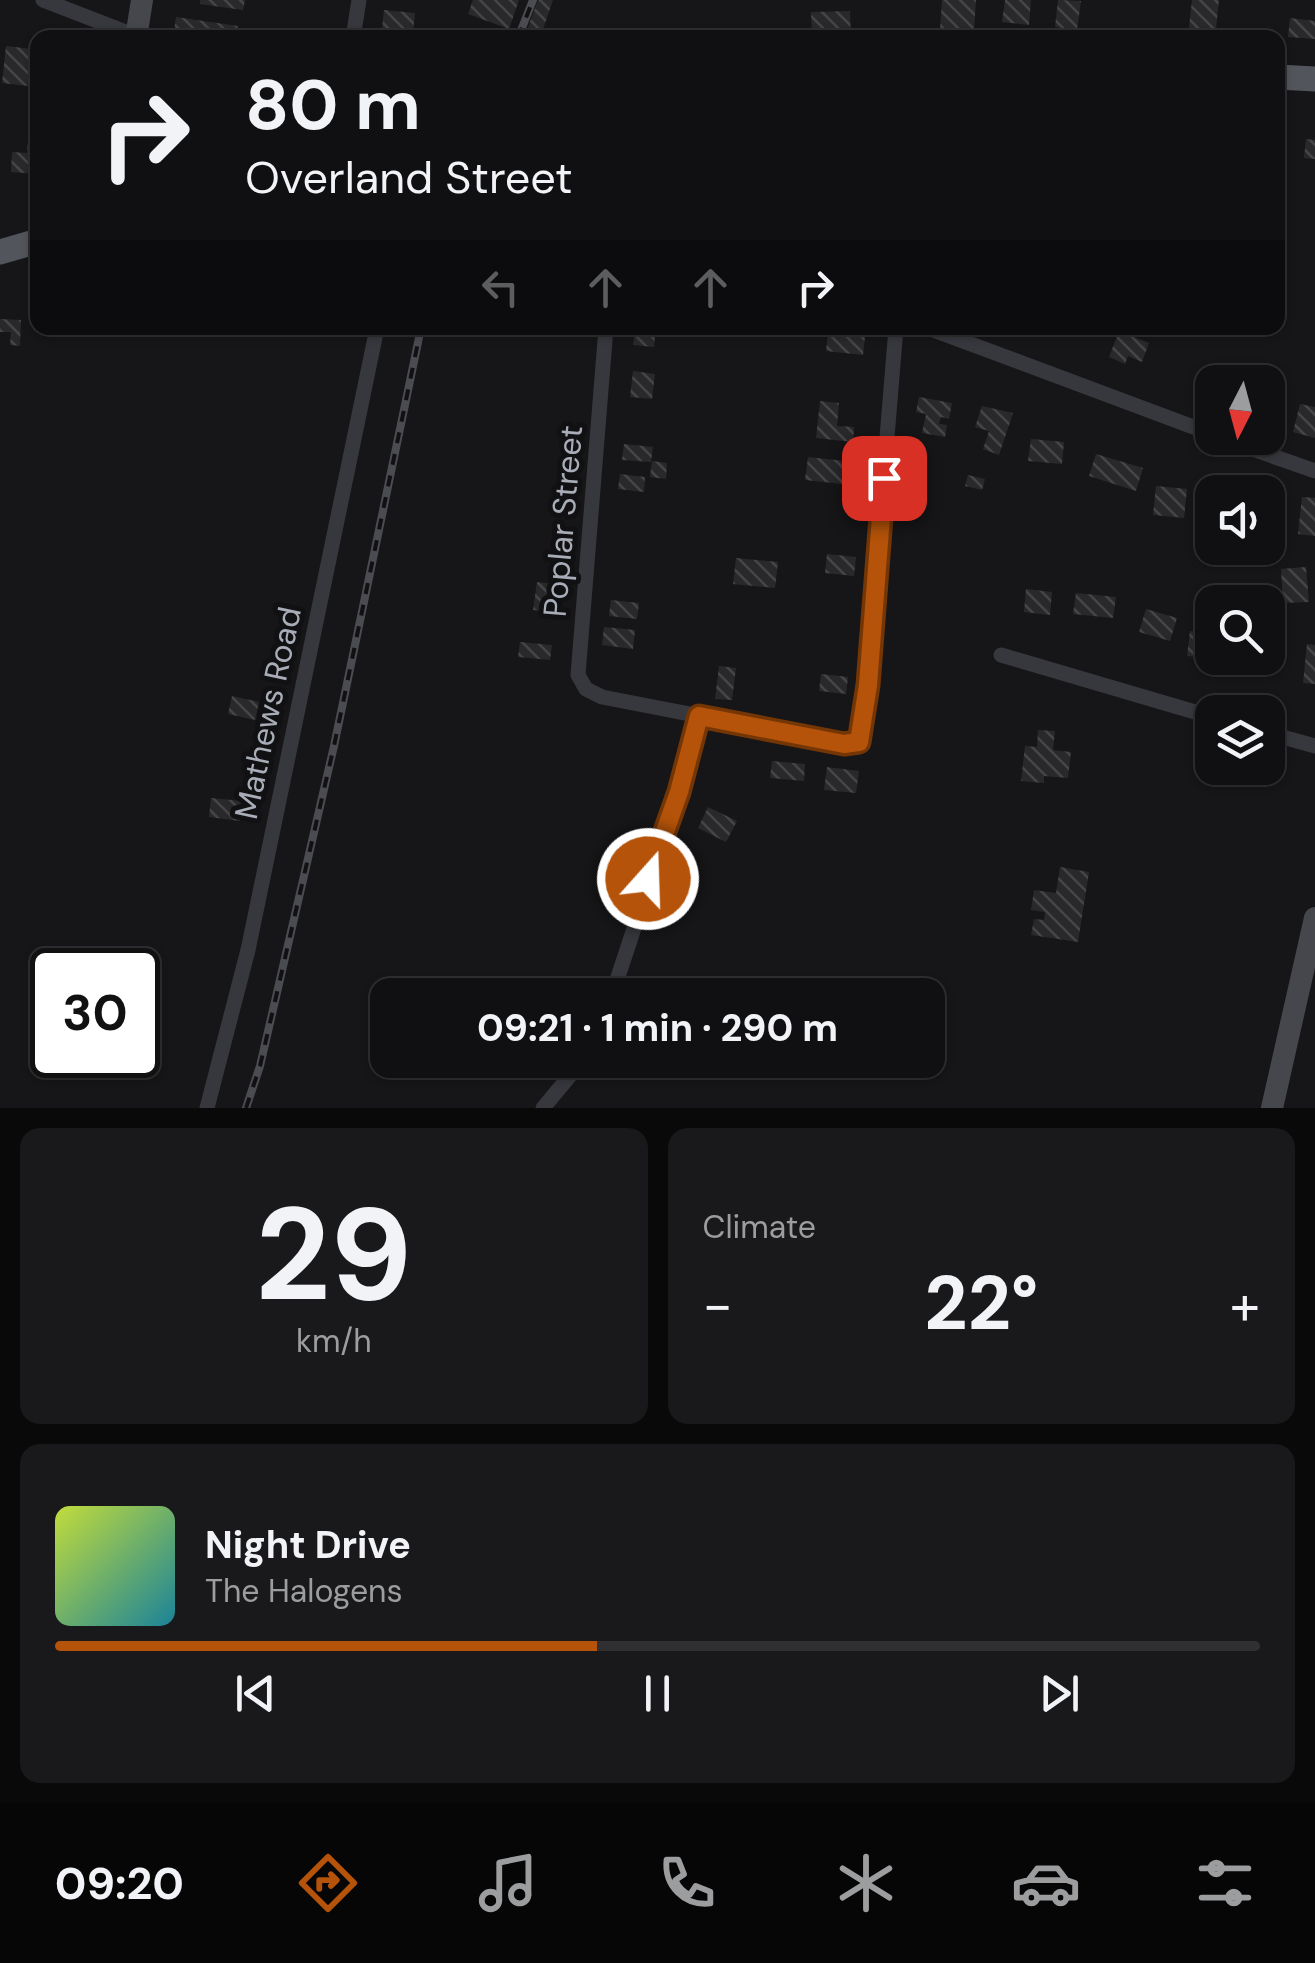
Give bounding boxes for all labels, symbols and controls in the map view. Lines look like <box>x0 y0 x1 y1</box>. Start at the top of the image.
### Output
text: 80 m <box>245 60 421 151</box>
icon: right <box>80 70 210 200</box>
text: Overland Street <box>245 148 573 207</box>
icon: left <box>473 260 528 315</box>
icon: ahead <box>578 260 633 315</box>
icon: ahead <box>683 260 738 315</box>
icon: right <box>788 260 843 315</box>
north arrow <box>1195 365 1285 455</box>
map controls <box>1195 365 1285 785</box>
street label: Poplar Street <box>534 423 592 619</box>
pin <box>842 436 927 521</box>
icon: arrive <box>857 451 912 506</box>
button: sound <box>1195 475 1285 565</box>
button: search <box>1195 585 1285 675</box>
street label: Mathews Road <box>225 603 311 823</box>
button: layers <box>1195 695 1285 785</box>
position arrow <box>596 827 700 931</box>
speed limit sign: 30 <box>30 948 160 1078</box>
text: 09:21 · 1 min · 290 m <box>477 1003 838 1053</box>
text: 29 <box>255 1170 412 1339</box>
text: Climate <box>703 1206 816 1248</box>
text: 22° <box>924 1255 1038 1352</box>
text: − <box>703 1269 733 1341</box>
text: + <box>1230 1269 1260 1341</box>
text: km/h <box>296 1320 372 1362</box>
text: Night Drive <box>205 1520 411 1570</box>
text: The Halogens <box>205 1570 403 1612</box>
icon: previous <box>228 1666 283 1721</box>
icon: pause <box>630 1666 685 1721</box>
icon: next <box>1032 1666 1087 1721</box>
icon: directions <box>293 1848 363 1918</box>
icon: music <box>473 1848 543 1918</box>
icon: phone <box>652 1848 722 1918</box>
icon: climate <box>831 1848 901 1918</box>
icon: car <box>1011 1848 1081 1918</box>
icon: filters <box>1190 1848 1260 1918</box>
text: 09:20 <box>55 1854 184 1913</box>

